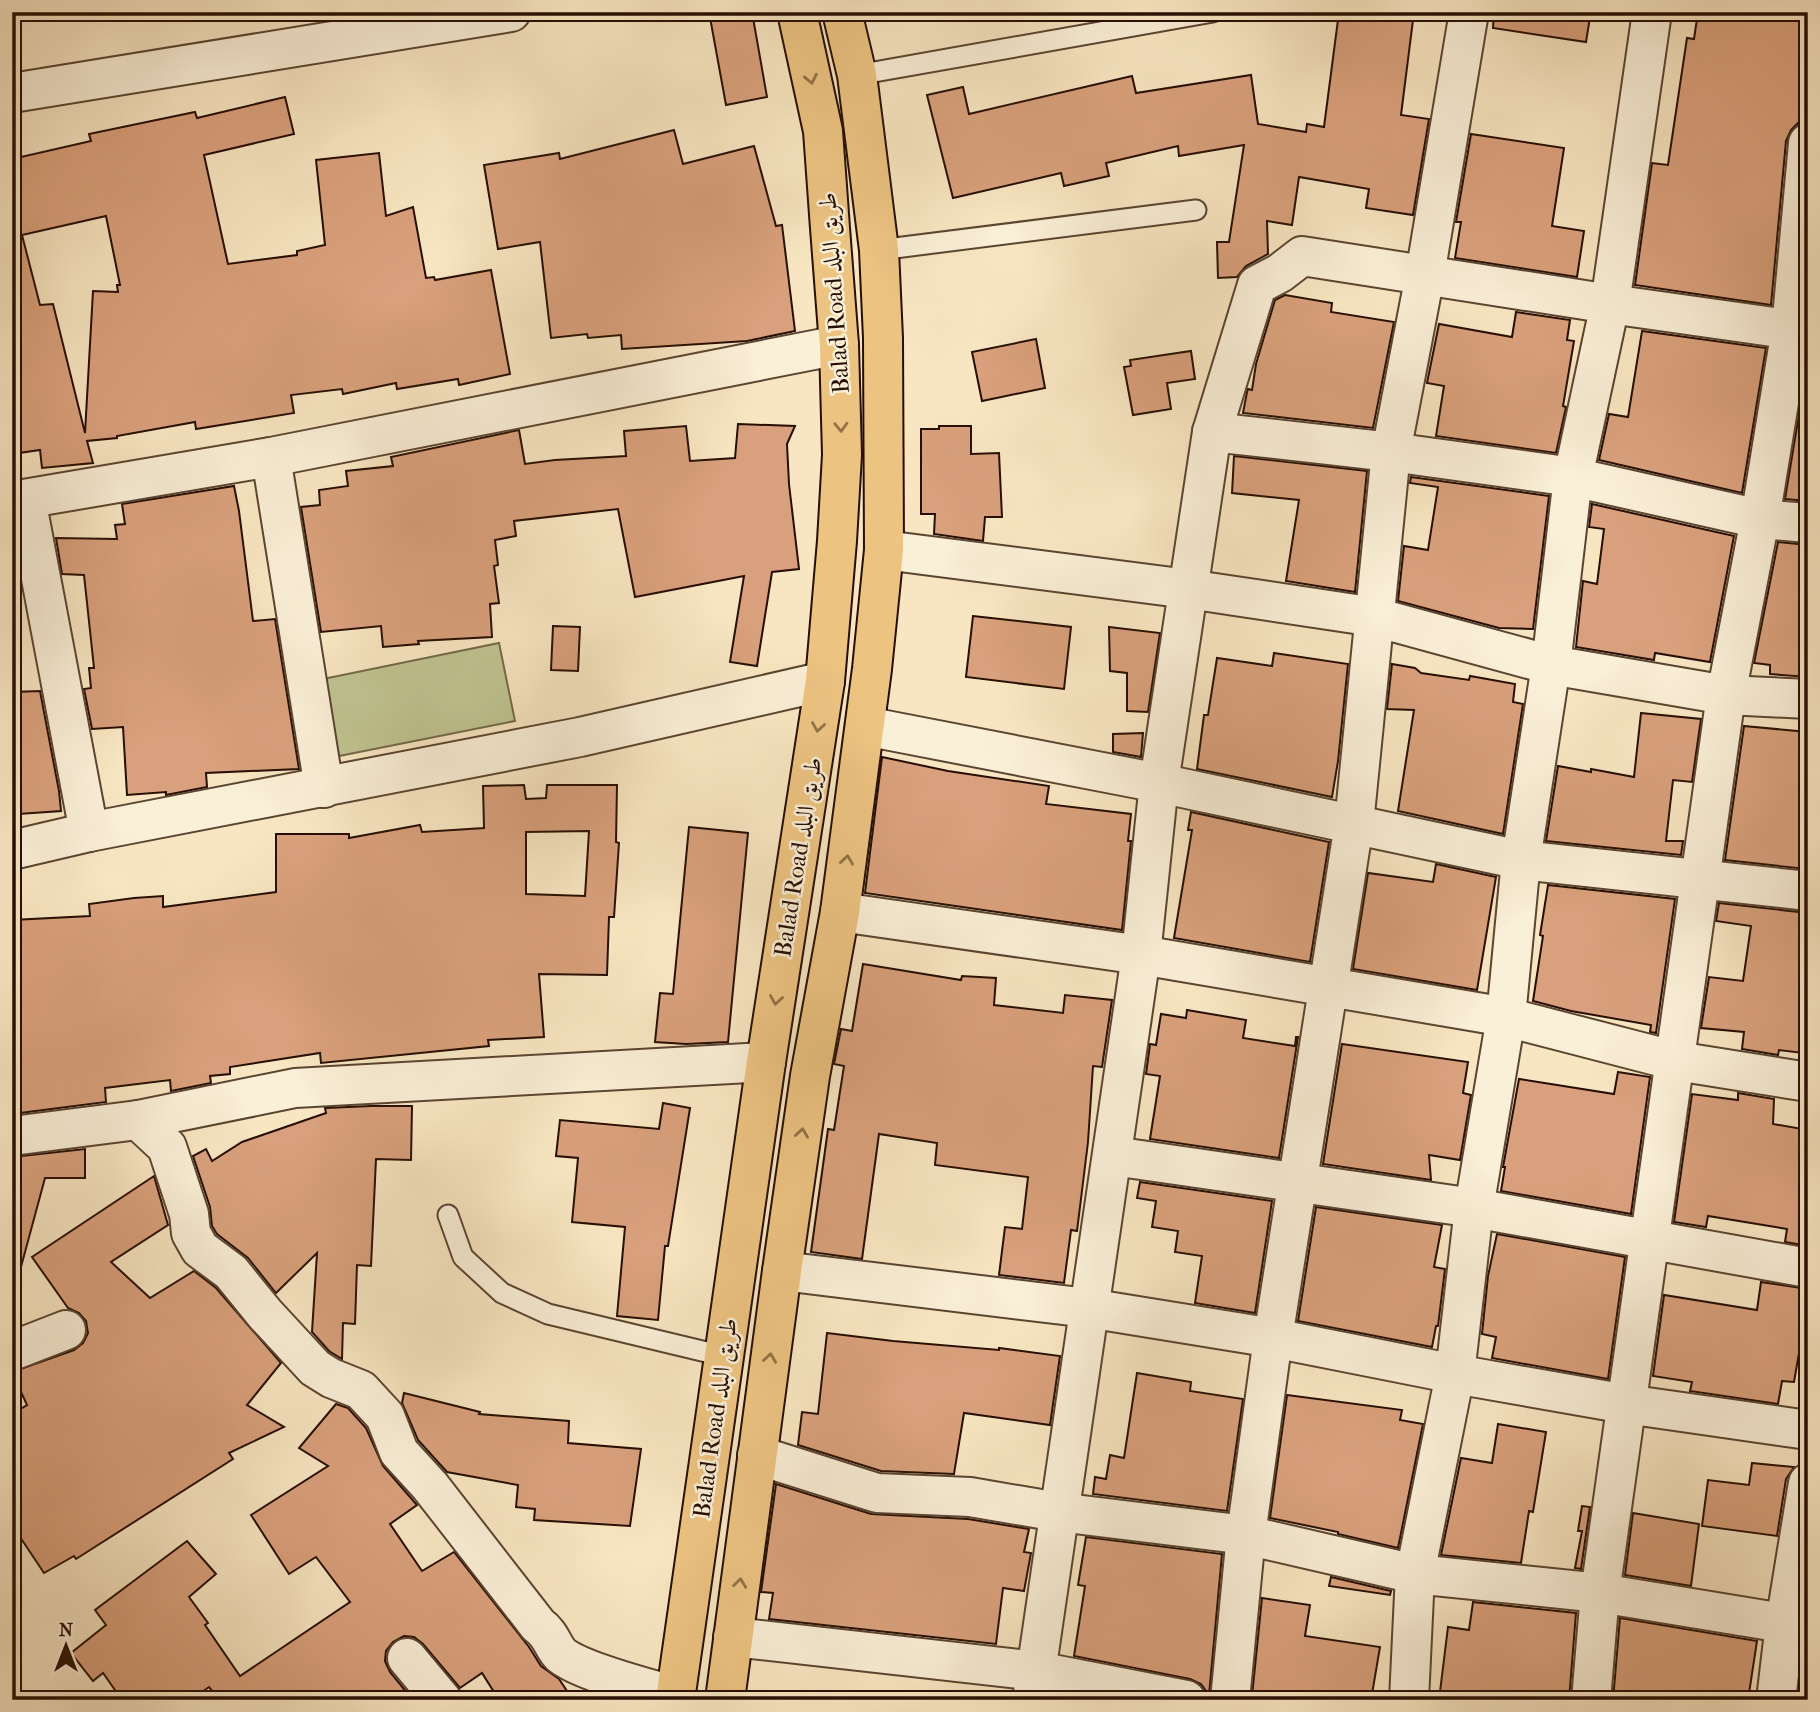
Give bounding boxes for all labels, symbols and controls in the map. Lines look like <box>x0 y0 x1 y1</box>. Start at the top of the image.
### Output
one-way arrow <box>803 73 817 85</box>
street label: Balad Road طريق البلد <box>813 191 856 395</box>
one-way arrow <box>834 422 849 433</box>
one-way arrow <box>811 721 826 733</box>
street label: Balad Road طريق البلد <box>768 755 829 959</box>
one-way arrow <box>840 854 855 866</box>
one-way arrow <box>769 994 784 1006</box>
one-way arrow <box>794 1127 809 1139</box>
street label: Balad Road طريق البلد <box>687 1316 744 1520</box>
one-way arrow <box>762 1352 777 1364</box>
one-way arrow <box>733 1578 748 1589</box>
north arrow <box>32 1610 102 1680</box>
text: N <box>59 1619 74 1641</box>

